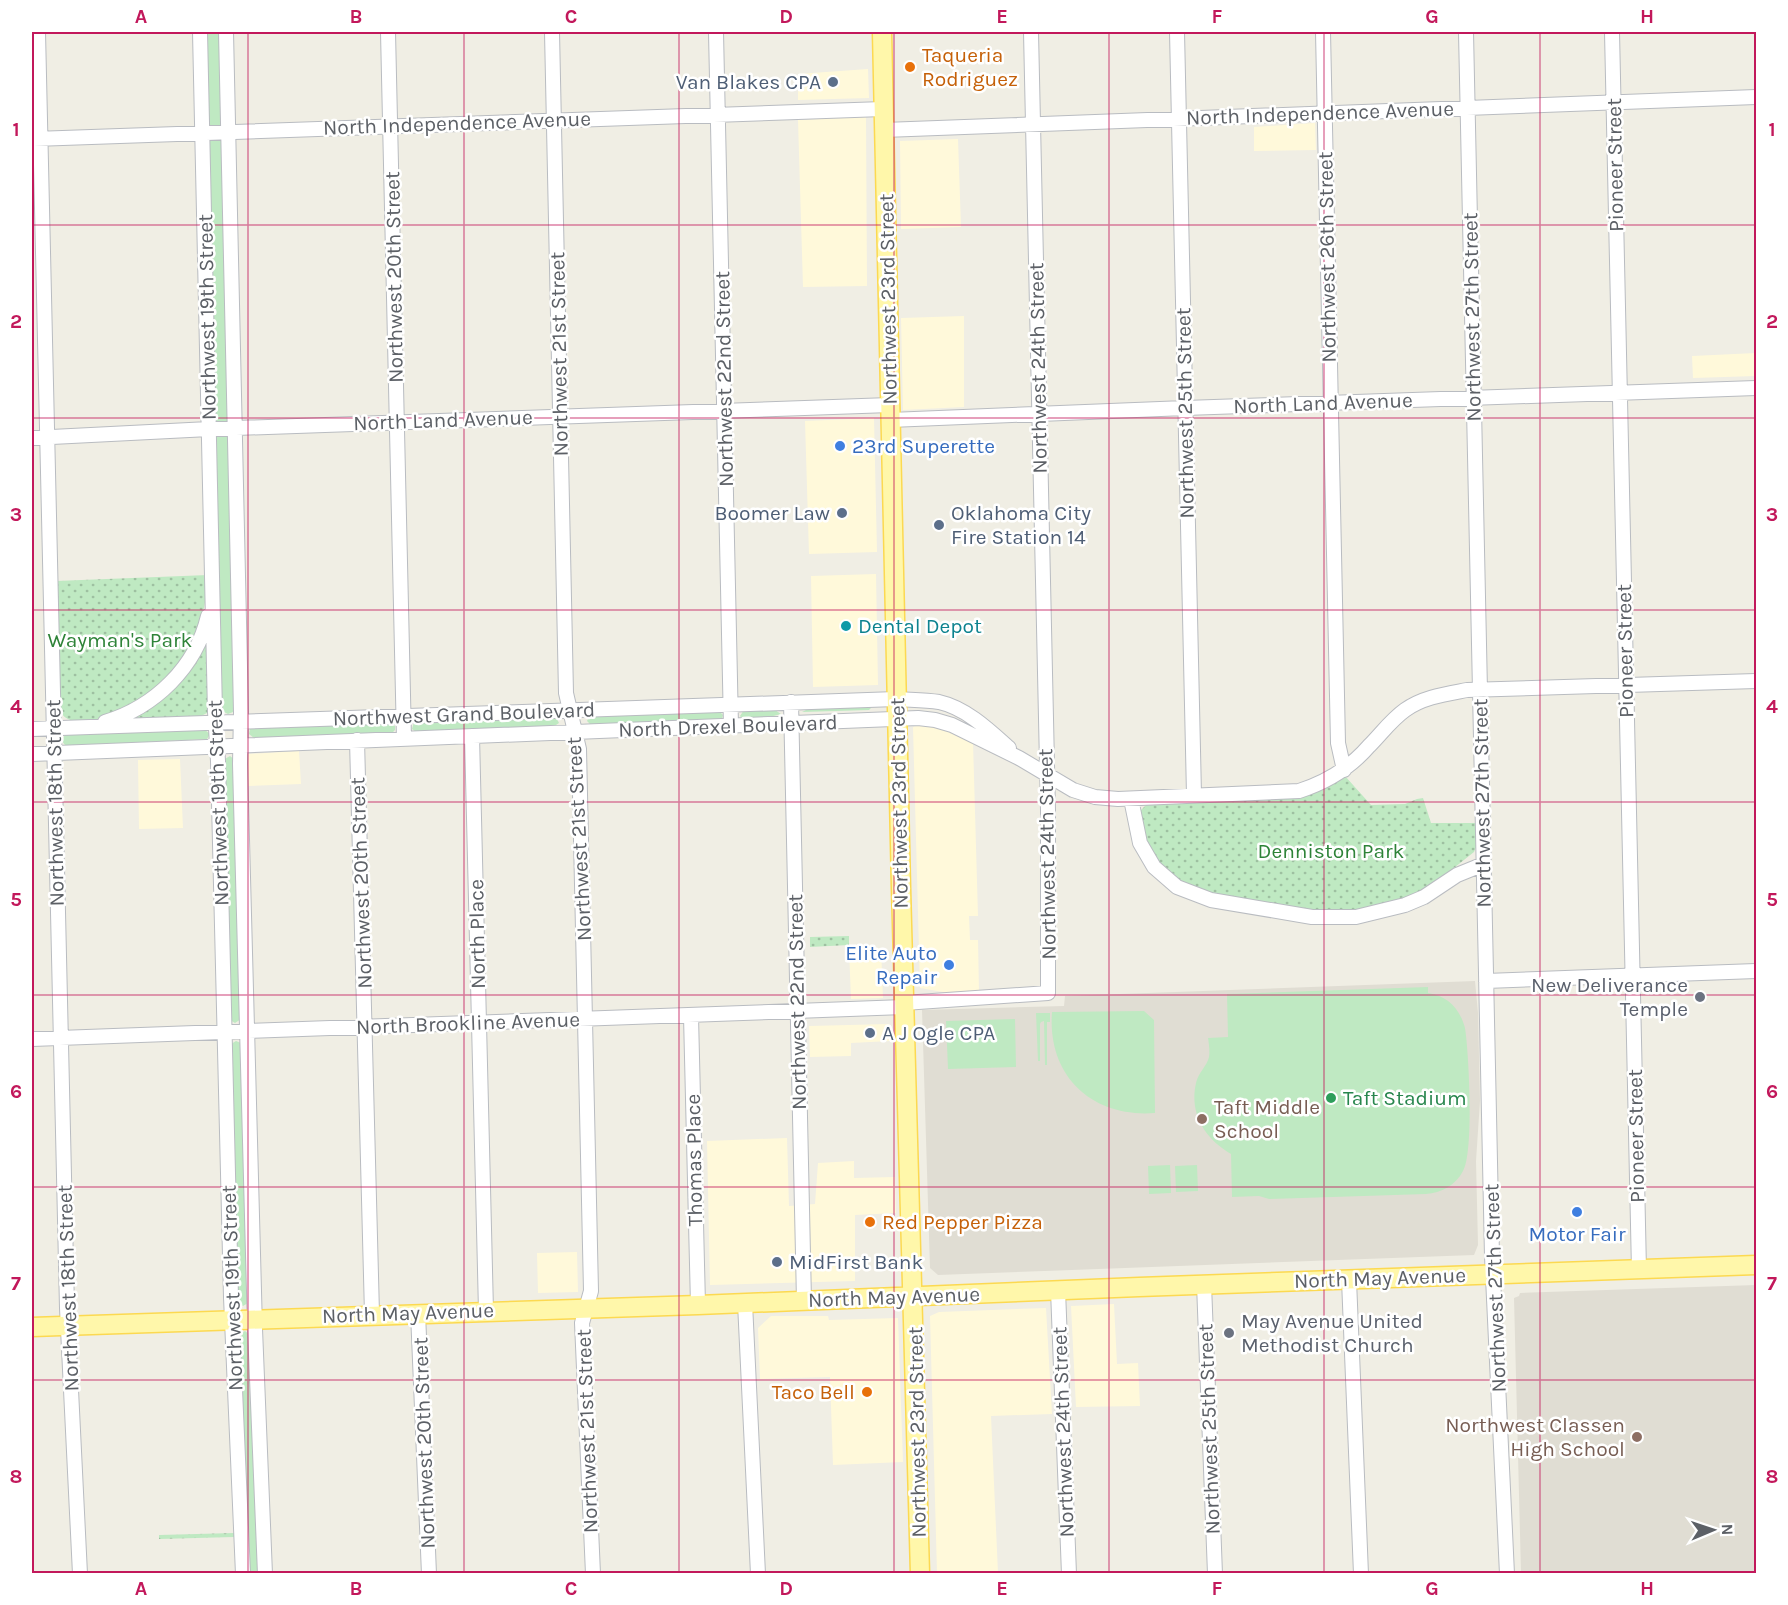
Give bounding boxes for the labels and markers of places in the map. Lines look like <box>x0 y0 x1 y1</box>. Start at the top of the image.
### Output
place label: Taqueria Rodriguez <box>922 43 1018 91</box>
marker: Taqueria Rodriguez <box>903 60 917 74</box>
place label: Van Blakes CPA <box>676 70 821 94</box>
marker: Van Blakes CPA <box>826 75 840 89</box>
place label: 23rd Superette <box>852 434 995 458</box>
marker: 23rd Superette <box>833 439 847 453</box>
place label: Boomer Law <box>714 501 830 525</box>
place label: Oklahoma City Fire Station 14 <box>951 501 1091 549</box>
marker: Boomer Law <box>835 506 849 520</box>
marker: Oklahoma City Fire Station 14 <box>932 518 946 532</box>
place label: Dental Depot <box>858 614 982 638</box>
marker: Dental Depot <box>839 619 853 633</box>
place label: Elite Auto Repair <box>845 941 937 989</box>
marker: Elite Auto Repair <box>942 958 956 972</box>
place label: New Deliverance Temple <box>1531 973 1688 1021</box>
marker: New Deliverance Temple <box>1693 990 1707 1004</box>
place label: A J Ogle CPA <box>882 1021 995 1045</box>
marker: A J Ogle CPA <box>863 1026 877 1040</box>
place label: Taft Stadium <box>1343 1086 1467 1110</box>
marker: Taft Stadium <box>1324 1091 1338 1105</box>
place label: Taft Middle School <box>1214 1095 1320 1143</box>
marker: Taft Middle School <box>1195 1112 1209 1126</box>
marker: Motor Fair <box>1570 1205 1584 1219</box>
place label: Red Pepper Pizza <box>882 1210 1043 1234</box>
marker: Red Pepper Pizza <box>863 1215 877 1229</box>
place label: Motor Fair <box>1528 1222 1626 1246</box>
place label: MidFirst Bank <box>789 1250 924 1274</box>
marker: MidFirst Bank <box>770 1255 784 1269</box>
place label: May Avenue United Methodist Church <box>1241 1309 1423 1357</box>
marker: May Avenue United Methodist Church <box>1222 1326 1236 1340</box>
place label: Taco Bell <box>772 1380 855 1404</box>
marker: Taco Bell <box>860 1385 874 1399</box>
place label: Northwest Classen High School <box>1445 1413 1625 1461</box>
marker: Northwest Classen High School <box>1630 1430 1644 1444</box>

